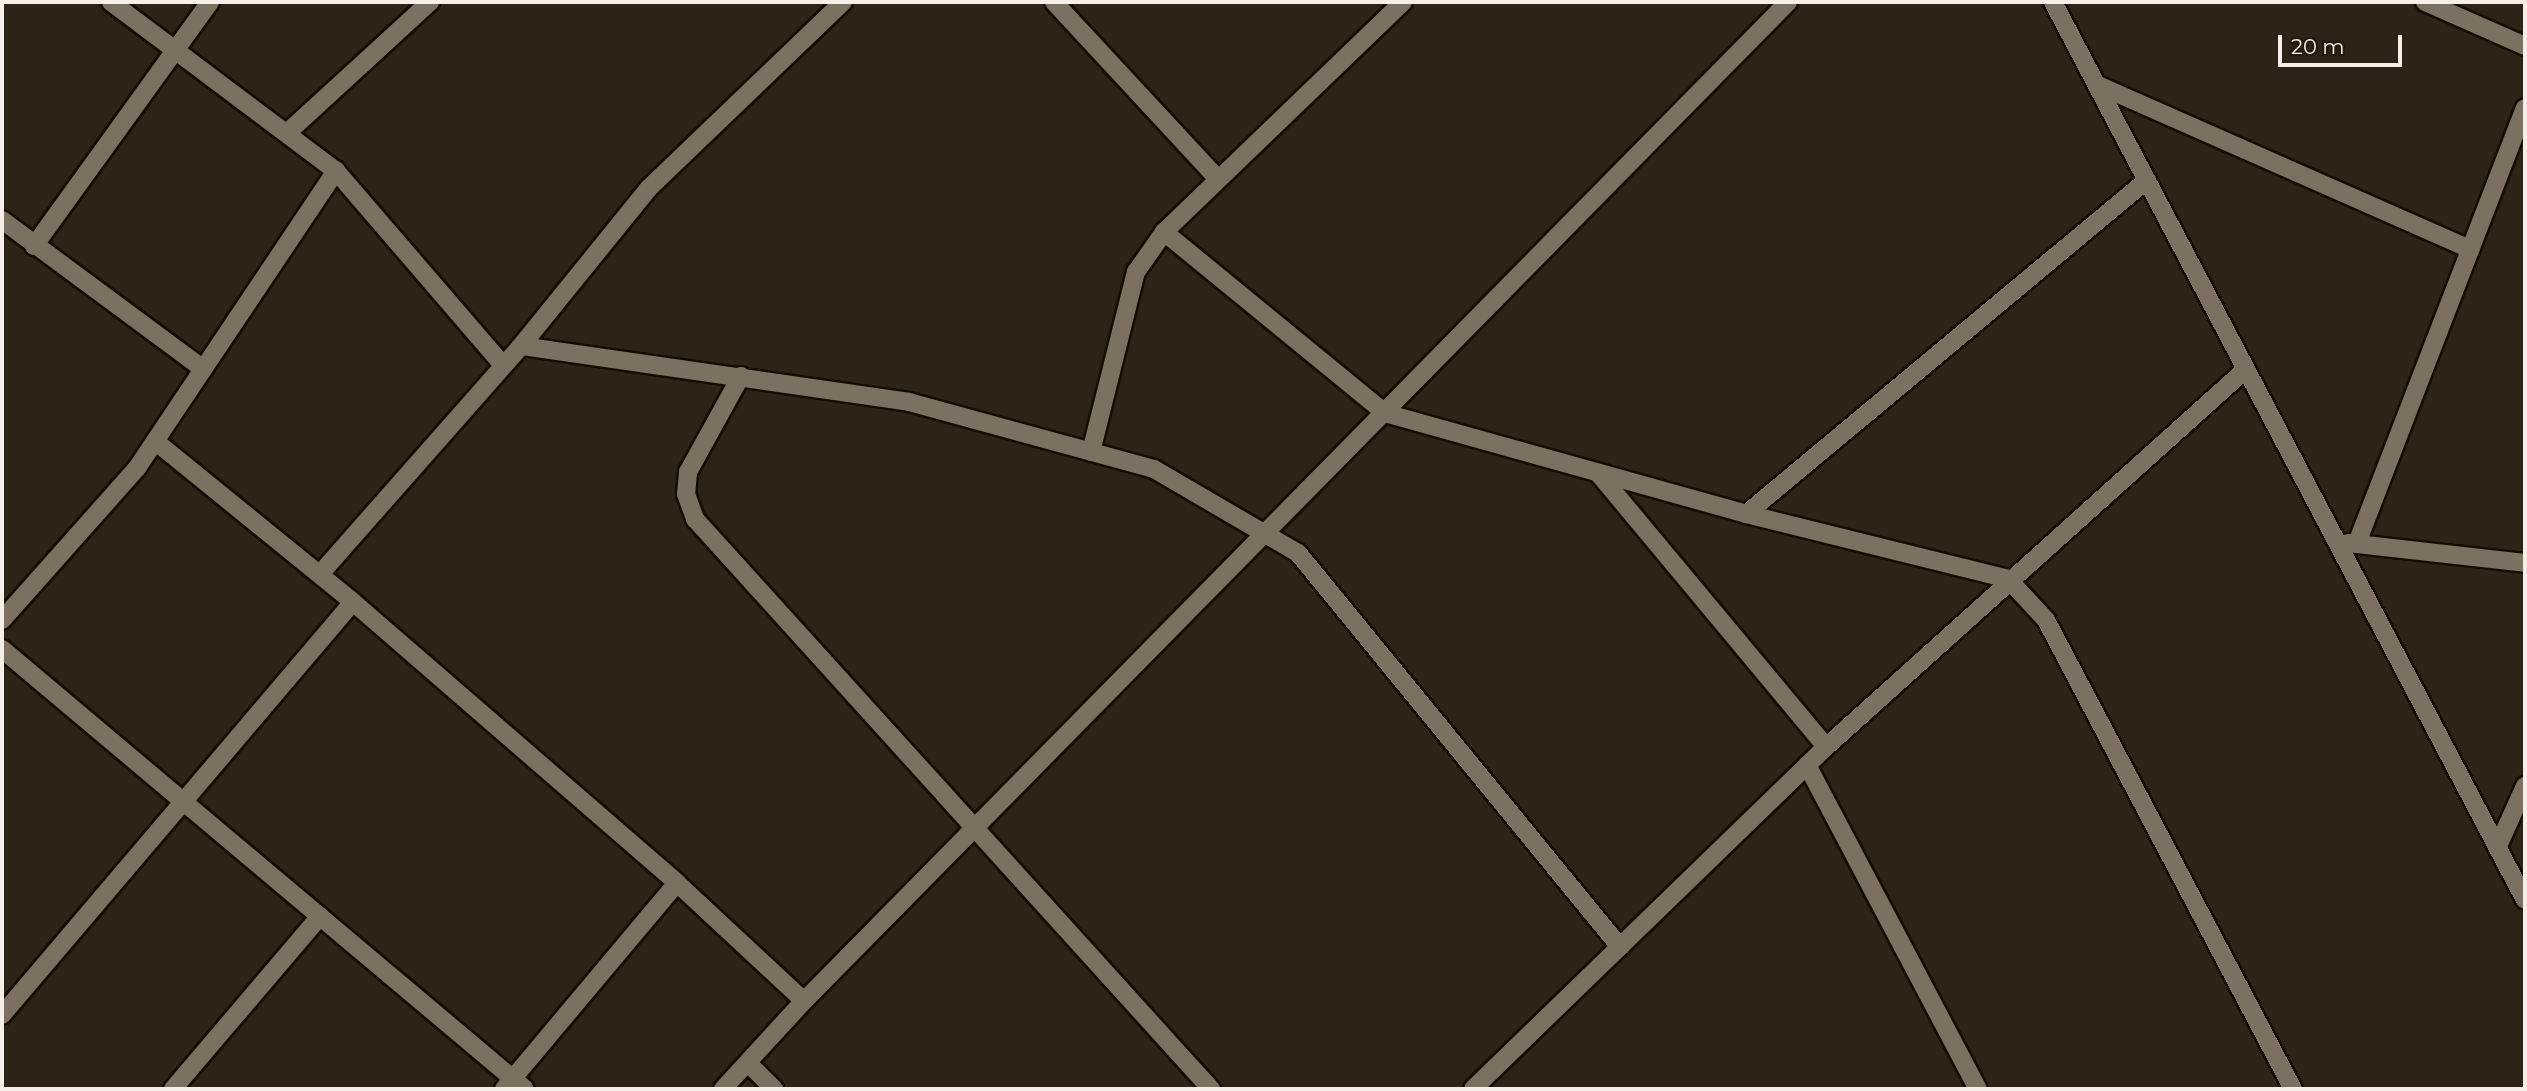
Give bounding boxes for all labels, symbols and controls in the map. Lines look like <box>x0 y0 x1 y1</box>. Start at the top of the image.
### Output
scale bar <box>2282 21 2406 65</box>
text: 20 m <box>2291 34 2345 59</box>

